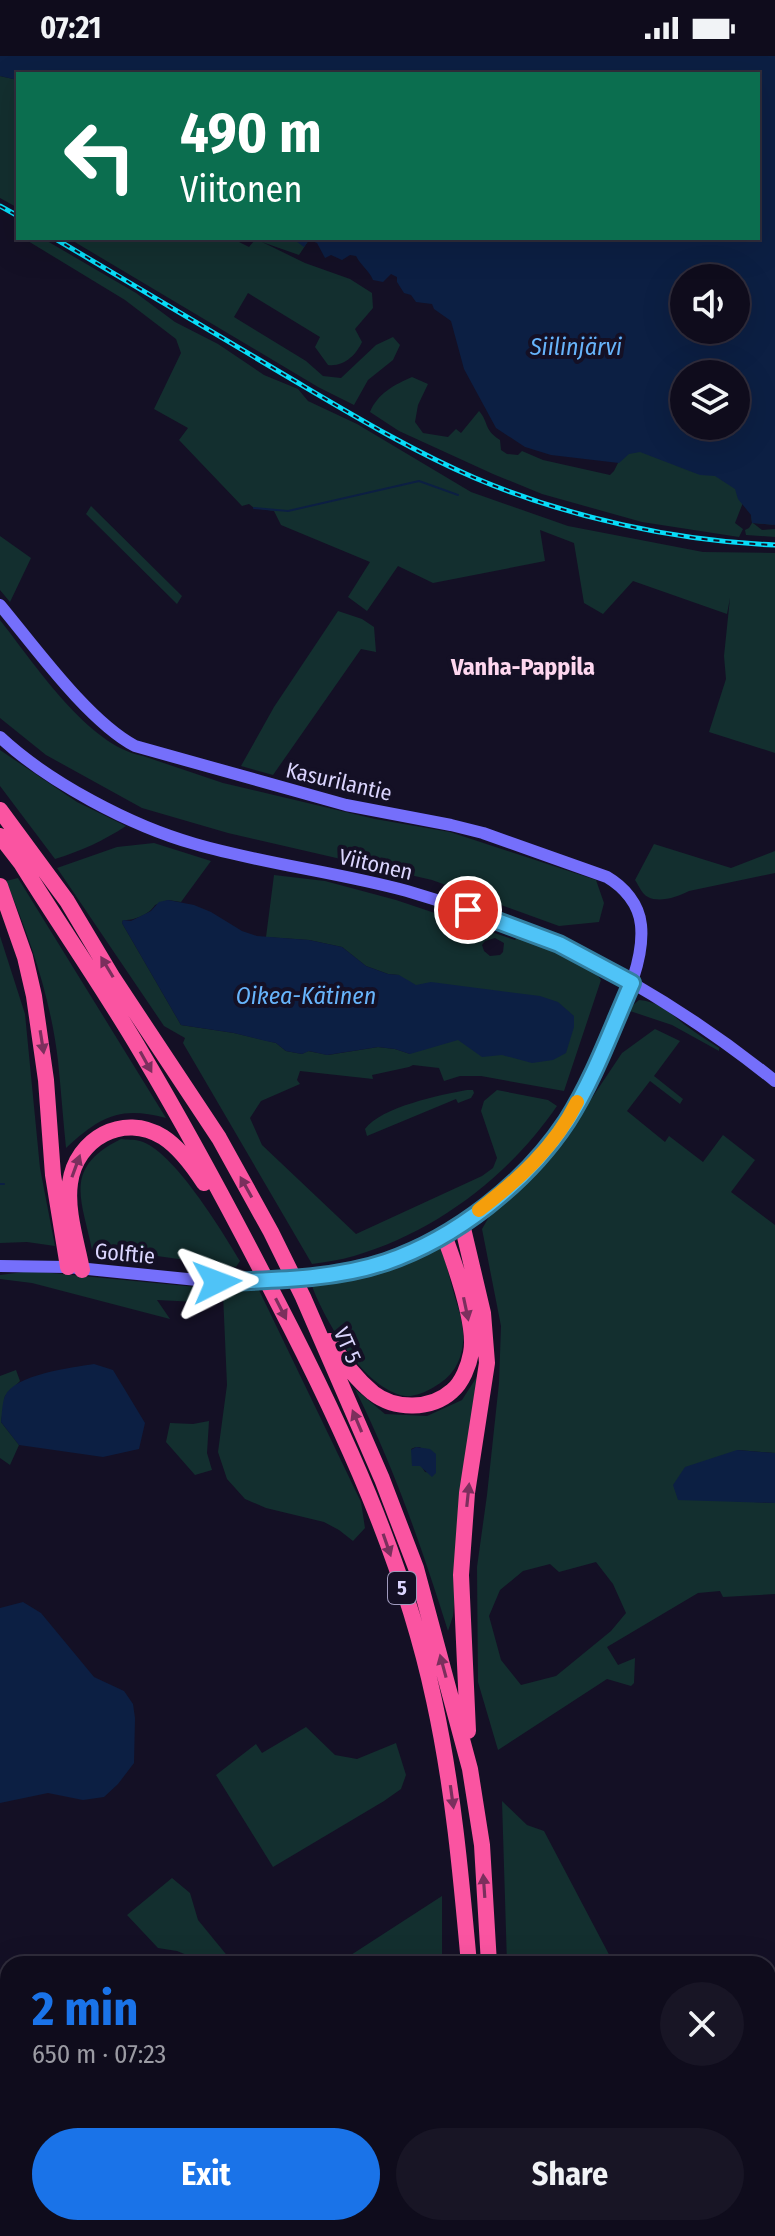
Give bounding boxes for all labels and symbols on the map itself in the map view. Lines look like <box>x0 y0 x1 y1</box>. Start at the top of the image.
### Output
water label: Siilinjärvi <box>529 333 622 361</box>
district label: Vanha-Pappila <box>450 653 595 681</box>
street label: Kasurilantie <box>283 756 395 807</box>
street label: Viitonen <box>336 843 415 886</box>
pin <box>434 876 502 944</box>
one-way arrow <box>100 956 114 978</box>
water label: Oikea-Kätinen <box>236 982 376 1010</box>
one-way arrow <box>36 1030 49 1055</box>
one-way arrow <box>140 1050 153 1073</box>
one-way arrow <box>70 1154 83 1178</box>
one-way arrow <box>239 1175 252 1198</box>
street label: Golftie <box>94 1237 156 1270</box>
position arrow <box>175 1240 259 1324</box>
one-way arrow <box>275 1297 288 1320</box>
one-way arrow <box>460 1297 473 1322</box>
street label: VT 5 <box>328 1323 367 1367</box>
one-way arrow <box>351 1409 364 1433</box>
one-way arrow <box>461 1482 474 1507</box>
one-way arrow <box>382 1534 394 1558</box>
road number: 5 <box>388 1572 416 1604</box>
one-way arrow <box>437 1654 449 1679</box>
one-way arrow <box>446 1785 459 1810</box>
one-way arrow <box>478 1873 491 1898</box>

